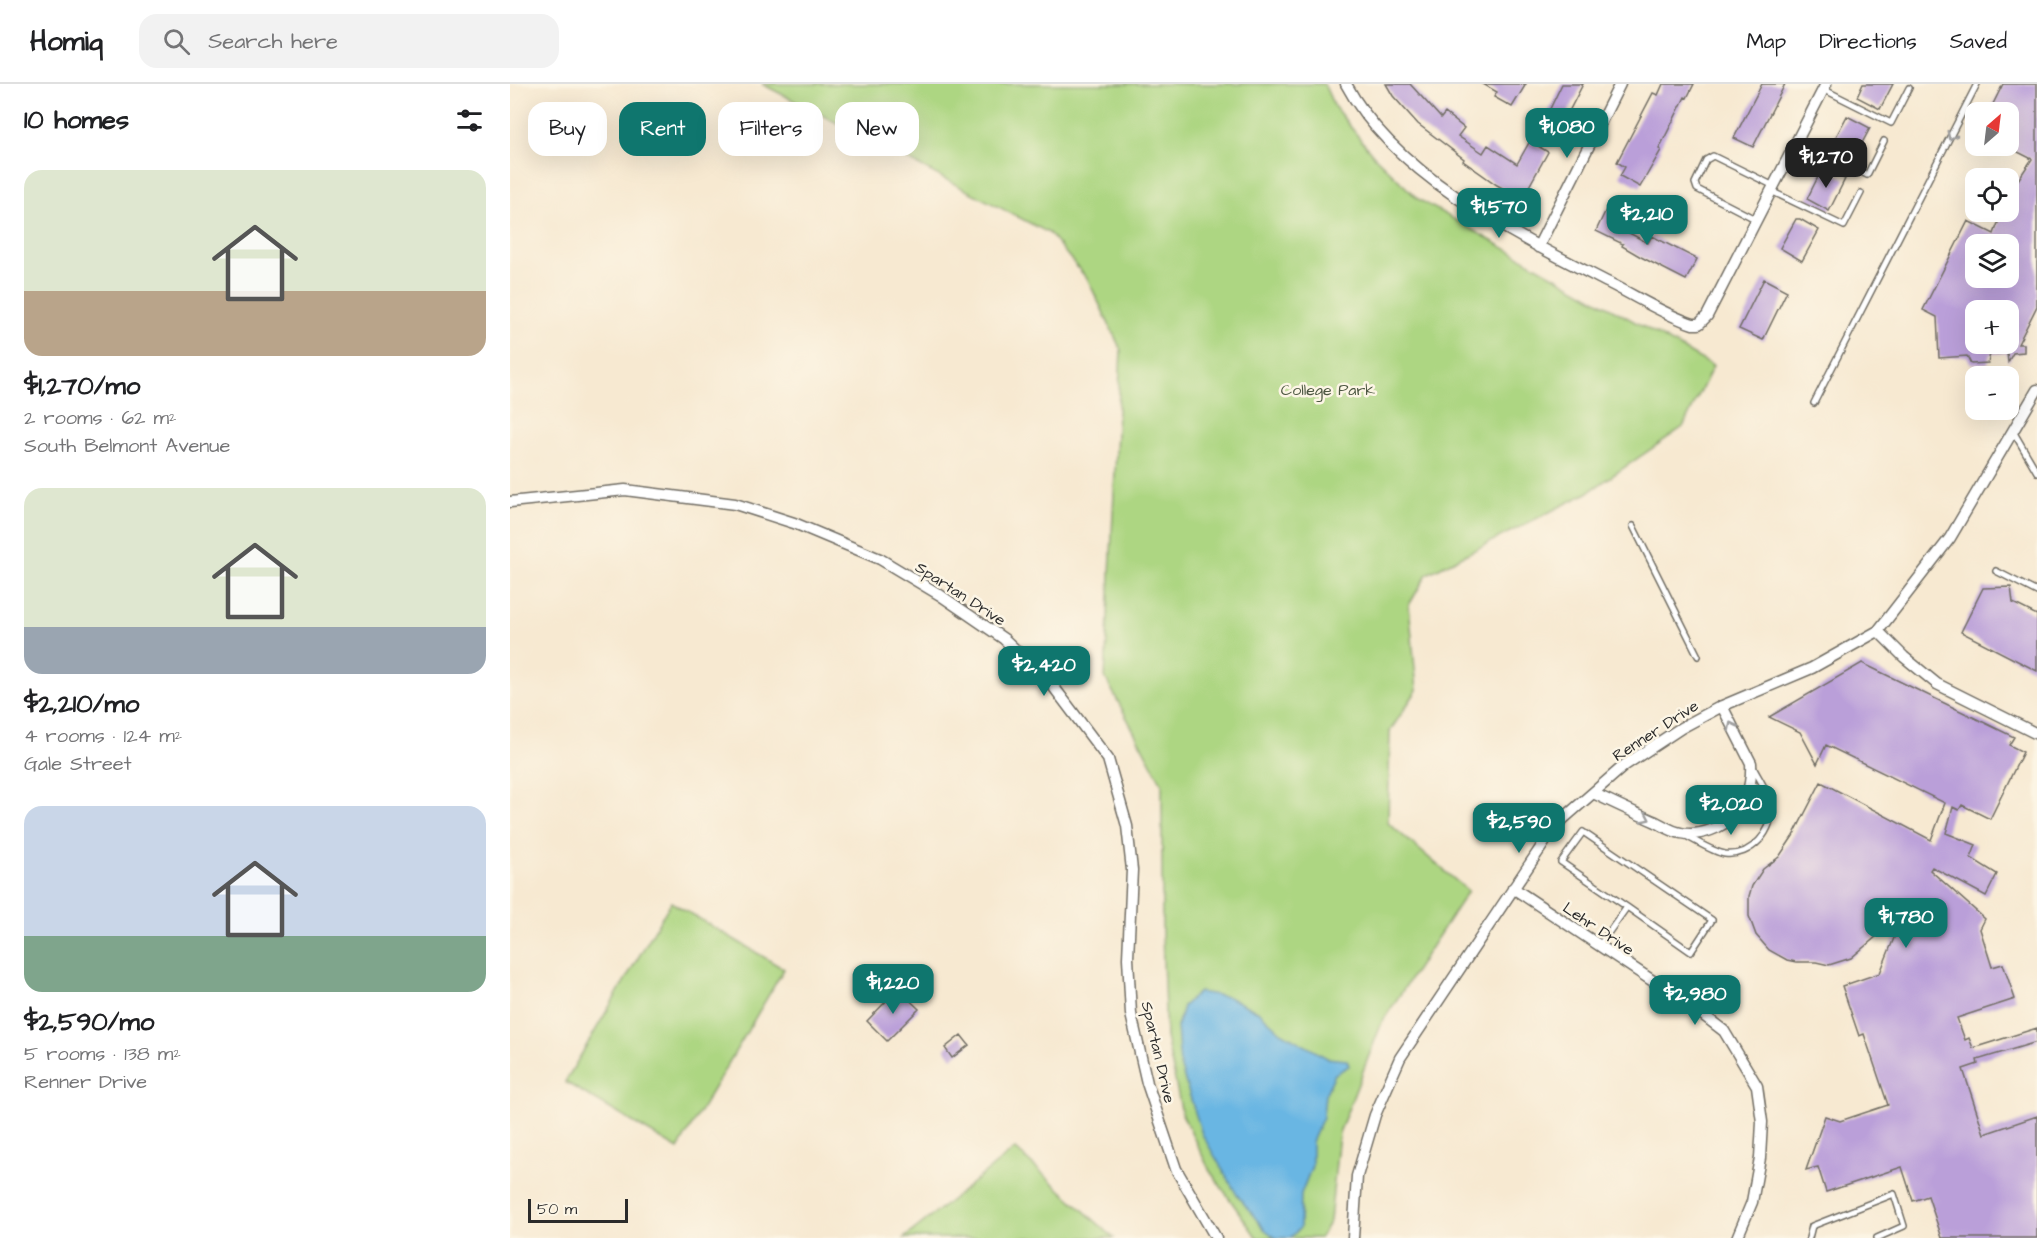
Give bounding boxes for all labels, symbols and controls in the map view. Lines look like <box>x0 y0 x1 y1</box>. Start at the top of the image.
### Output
search box <box>139 14 559 68</box>
text: Homiq <box>30 22 103 61</box>
icon: search <box>160 25 193 58</box>
text: Search here <box>208 26 338 57</box>
text: Map <box>1746 27 1786 56</box>
text: Directions <box>1819 27 1917 56</box>
text: Saved <box>1950 27 2007 56</box>
text: 10 homes <box>24 102 129 138</box>
chip: Buy <box>528 102 607 156</box>
chip: Rent <box>619 102 706 156</box>
chip: Filters <box>718 102 823 156</box>
chip: New <box>835 102 919 156</box>
north arrow <box>1965 102 2019 156</box>
map controls <box>1965 102 2019 420</box>
icon: filters <box>453 104 486 137</box>
pin: $1,080 <box>1518 108 1616 159</box>
text: $1,080 <box>1539 113 1595 141</box>
one-way arrow <box>1946 130 1958 141</box>
pin: $1,270 <box>1777 138 1875 189</box>
text: $1,270 <box>1799 143 1853 171</box>
button: locate <box>1965 168 2019 222</box>
pin: $1,570 <box>1450 188 1548 239</box>
text: $1,570 <box>1471 193 1527 221</box>
pin: $2,210 <box>1598 195 1696 246</box>
text: $2,210 <box>1621 200 1673 228</box>
icon: home <box>201 209 309 317</box>
button: layers <box>1965 234 2019 288</box>
button: + <box>1965 300 2019 354</box>
button: − <box>1965 366 2019 420</box>
text: $1,270/mo <box>24 368 140 404</box>
park label: College Park <box>1281 379 1375 402</box>
text: 2 rooms · 62 m² <box>24 404 176 432</box>
text: South Belmont Avenue <box>24 432 230 460</box>
icon: home <box>201 527 309 635</box>
street label: Spartan Drive <box>911 556 1010 632</box>
pin: $2,420 <box>995 646 1093 697</box>
text: $2,420 <box>1012 651 1076 679</box>
text: $2,210/mo <box>24 686 139 722</box>
street label: Renner Drive <box>1608 695 1703 767</box>
text: 4 rooms · 124 m² <box>24 722 182 750</box>
one-way arrow <box>1728 722 1739 732</box>
text: Gale Street <box>24 750 132 778</box>
pin: $2,020 <box>1682 785 1780 836</box>
text: $2,020 <box>1700 790 1762 818</box>
pin: $2,590 <box>1470 803 1568 854</box>
text: $2,590 <box>1487 808 1551 836</box>
one-way arrow <box>1640 810 1651 822</box>
icon: home <box>201 845 309 953</box>
street label: Lehr Drive <box>1559 897 1639 961</box>
pin: $1,780 <box>1857 898 1955 949</box>
text: $1,780 <box>1878 903 1934 931</box>
pin: $1,220 <box>844 964 942 1015</box>
text: $1,220 <box>867 969 919 997</box>
pin: $2,980 <box>1646 975 1744 1026</box>
text: $2,980 <box>1663 980 1727 1008</box>
street label: Spartan Drive <box>1136 999 1180 1106</box>
text: $2,590/mo <box>24 1004 154 1040</box>
text: 5 rooms · 138 m² <box>24 1040 181 1068</box>
text: Renner Drive <box>24 1068 147 1096</box>
scale bar <box>528 1196 628 1224</box>
text: 50 m <box>537 1198 577 1220</box>

